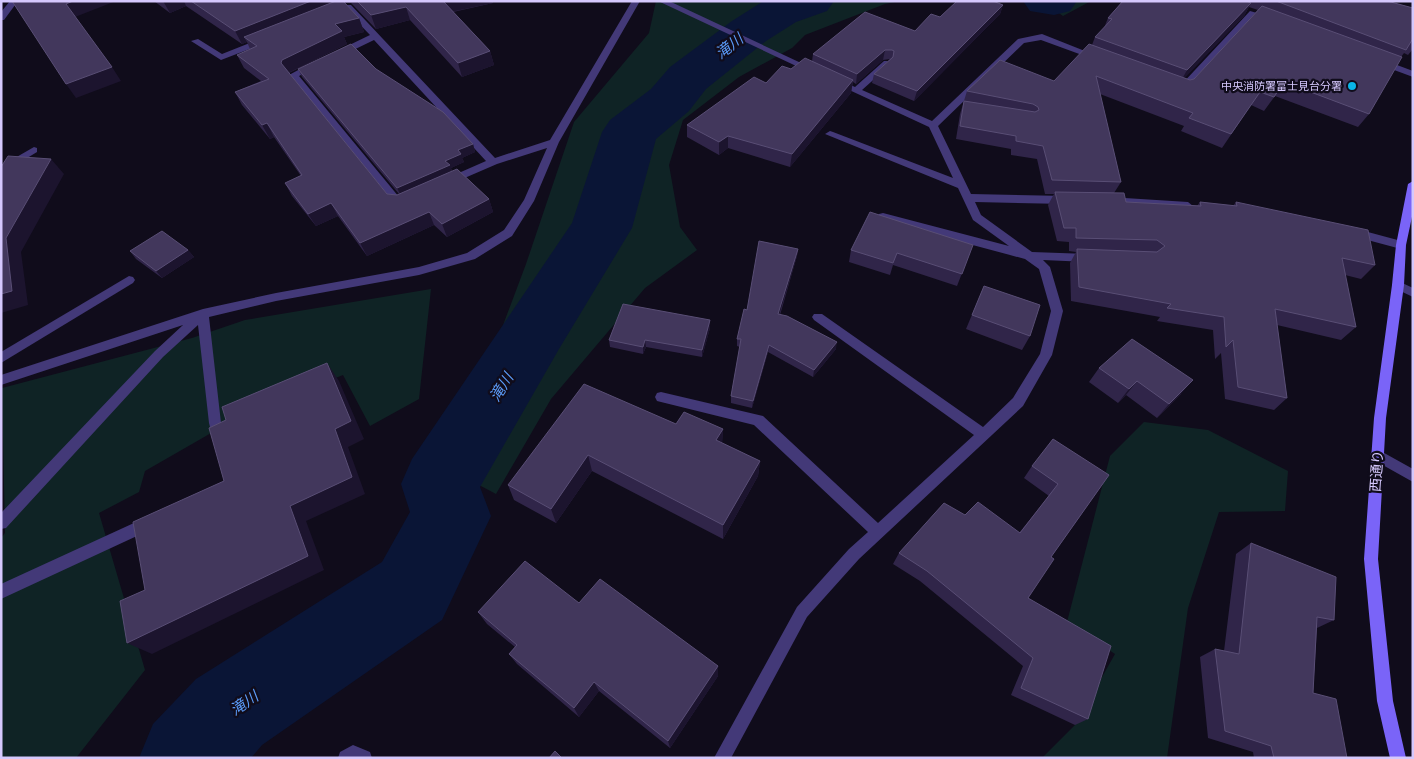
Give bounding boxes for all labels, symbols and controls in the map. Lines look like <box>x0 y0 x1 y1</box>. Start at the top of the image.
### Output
water label: 滝川 <box>710 26 749 64</box>
place label: 中央消防署富士見台分署 <box>1221 78 1342 94</box>
marker: 中央消防署富士見台分署 <box>1346 80 1358 92</box>
water label: 滝川 <box>483 366 520 406</box>
street label: 西通り <box>1364 449 1388 493</box>
water label: 滝川 <box>225 684 265 721</box>

